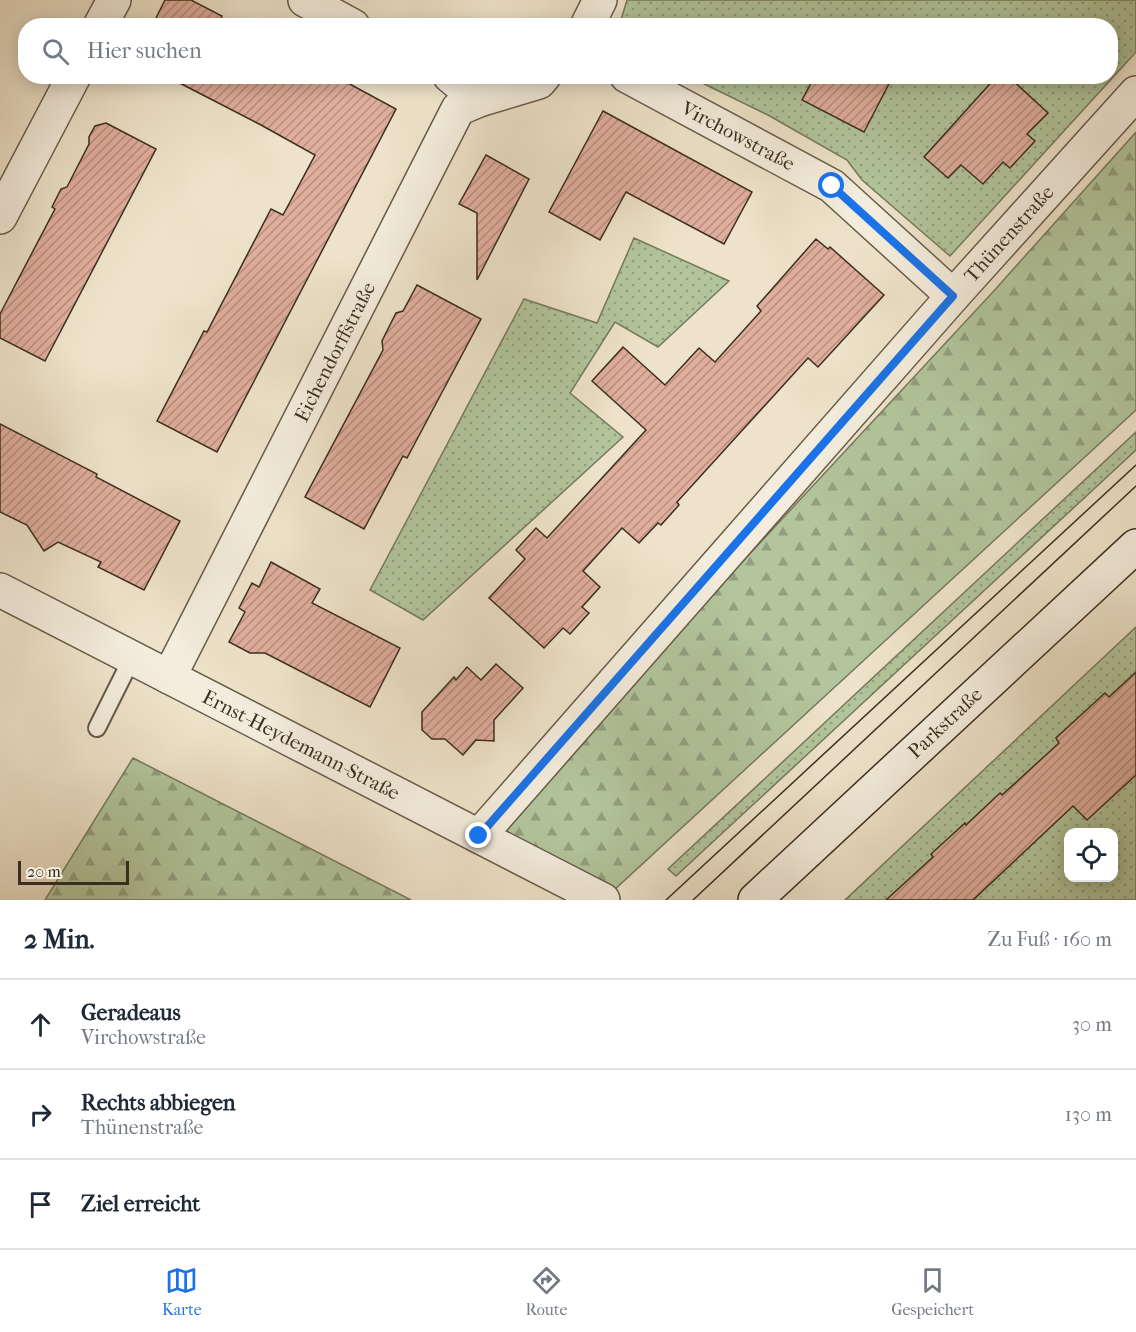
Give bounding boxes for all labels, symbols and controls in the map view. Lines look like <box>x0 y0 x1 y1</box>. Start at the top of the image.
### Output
search box <box>18 18 1118 84</box>
icon: search <box>39 35 72 68</box>
text: Hier suchen <box>87 38 202 64</box>
street label: Virchowstraße <box>677 96 799 176</box>
route start <box>818 172 844 198</box>
street label: Thünenstraße <box>960 181 1059 287</box>
street label: Eichendorffstraße <box>290 278 380 426</box>
street label: Parkstraße <box>903 683 987 763</box>
street label: Ernst-Heydemann-Straße <box>199 685 404 805</box>
route end <box>465 822 491 848</box>
map controls <box>1064 828 1118 882</box>
button: locate <box>1064 828 1118 882</box>
scale bar <box>18 858 129 886</box>
text: 20 m <box>27 862 61 881</box>
text: 2 Min. <box>24 924 95 955</box>
text: Zu Fuß · 160 m <box>987 928 1112 951</box>
text: Geradeaus <box>81 1000 181 1026</box>
icon: ahead <box>24 1008 57 1041</box>
text: 30 m <box>1072 1013 1112 1036</box>
text: Virchowstraße <box>81 1026 206 1049</box>
text: Rechts abbiegen <box>81 1090 236 1116</box>
icon: right <box>24 1098 57 1131</box>
text: 130 m <box>1065 1103 1112 1126</box>
text: Thünenstraße <box>81 1116 203 1139</box>
icon: arrive <box>24 1188 57 1221</box>
text: Ziel erreicht <box>81 1191 200 1217</box>
tab: Karte <box>162 1264 202 1319</box>
tab: Route <box>525 1264 567 1319</box>
tab: Gespeichert <box>891 1264 974 1319</box>

